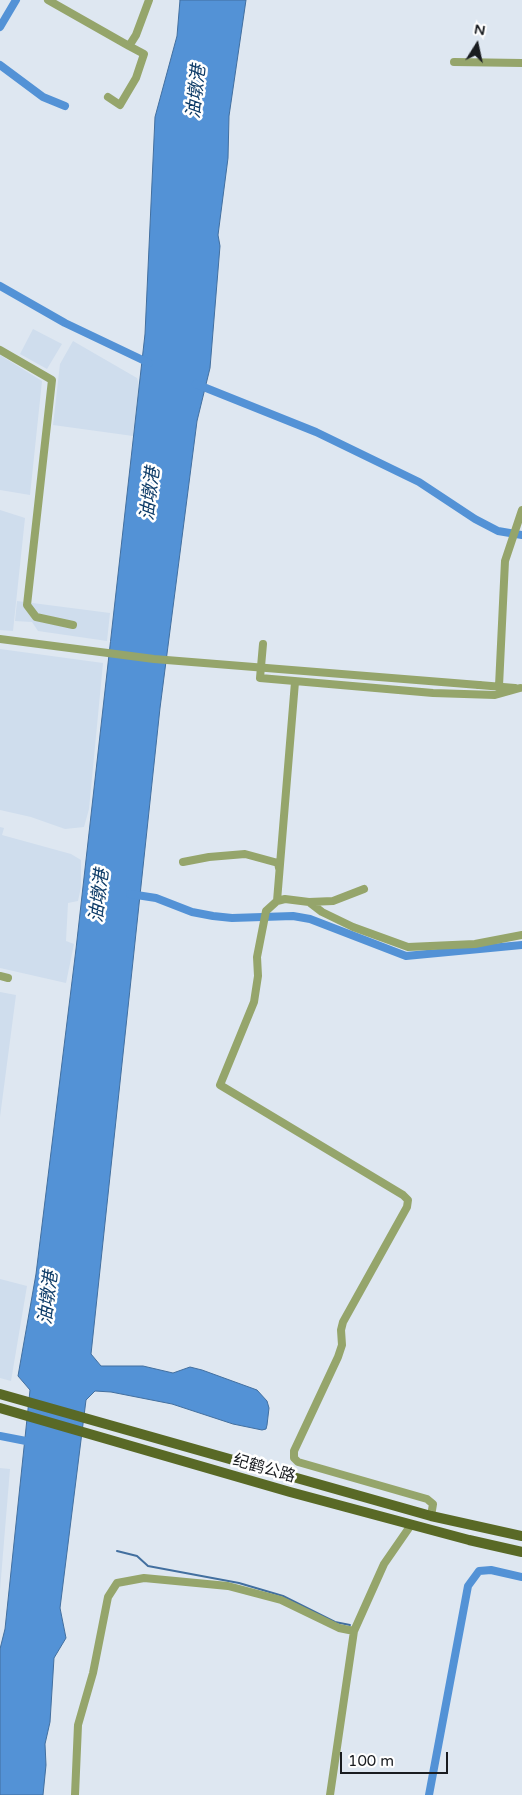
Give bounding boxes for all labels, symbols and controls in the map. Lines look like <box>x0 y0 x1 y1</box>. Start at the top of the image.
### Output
north arrow <box>452 20 502 70</box>
text: N <box>473 20 487 39</box>
water label: 油墩港 <box>183 64 211 120</box>
water label: 油墩港 <box>137 466 165 522</box>
water label: 油墩港 <box>86 868 114 924</box>
water label: 油墩港 <box>35 1270 63 1326</box>
street label: 纪鹤公路 <box>231 1451 297 1487</box>
scale bar <box>342 1742 450 1774</box>
text: 100 m <box>348 1752 394 1770</box>

